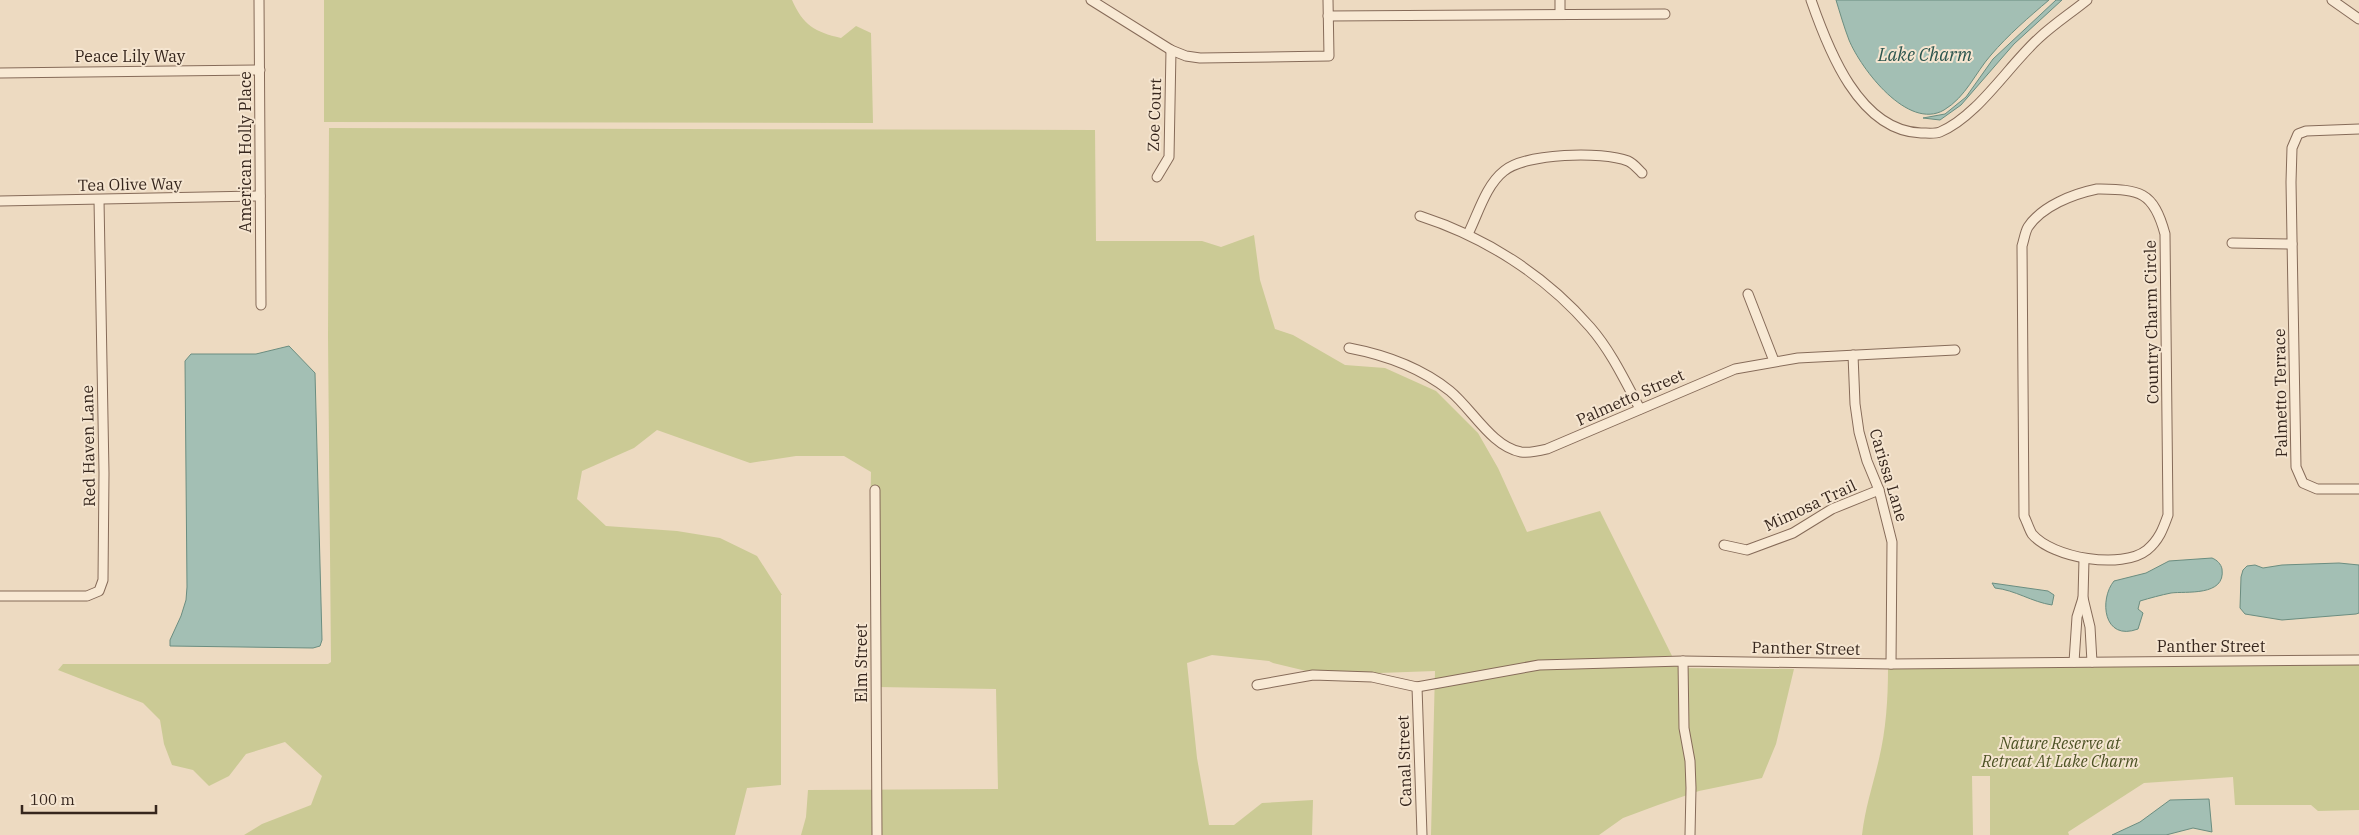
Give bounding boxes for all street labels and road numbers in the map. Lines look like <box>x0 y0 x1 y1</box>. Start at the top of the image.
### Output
street label: Peace Lily Way <box>75 46 186 66</box>
street label: American Holly Place <box>235 71 255 233</box>
street label: Zoe Court <box>1143 78 1165 152</box>
street label: Tea Olive Way <box>78 173 183 195</box>
street label: Country Charm Circle <box>2140 240 2162 404</box>
street label: Palmetto Terrace <box>2269 328 2291 458</box>
street label: Palmetto Street <box>1573 364 1687 430</box>
street label: Red Haven Lane <box>77 385 99 507</box>
street label: Carissa Lane <box>1865 426 1913 524</box>
street label: Mimosa Trail <box>1761 475 1859 535</box>
street label: Elm Street <box>851 623 871 702</box>
street label: Panther Street <box>2157 636 2266 656</box>
street label: Panther Street <box>1751 637 1861 659</box>
street label: Canal Street <box>1392 715 1416 807</box>

